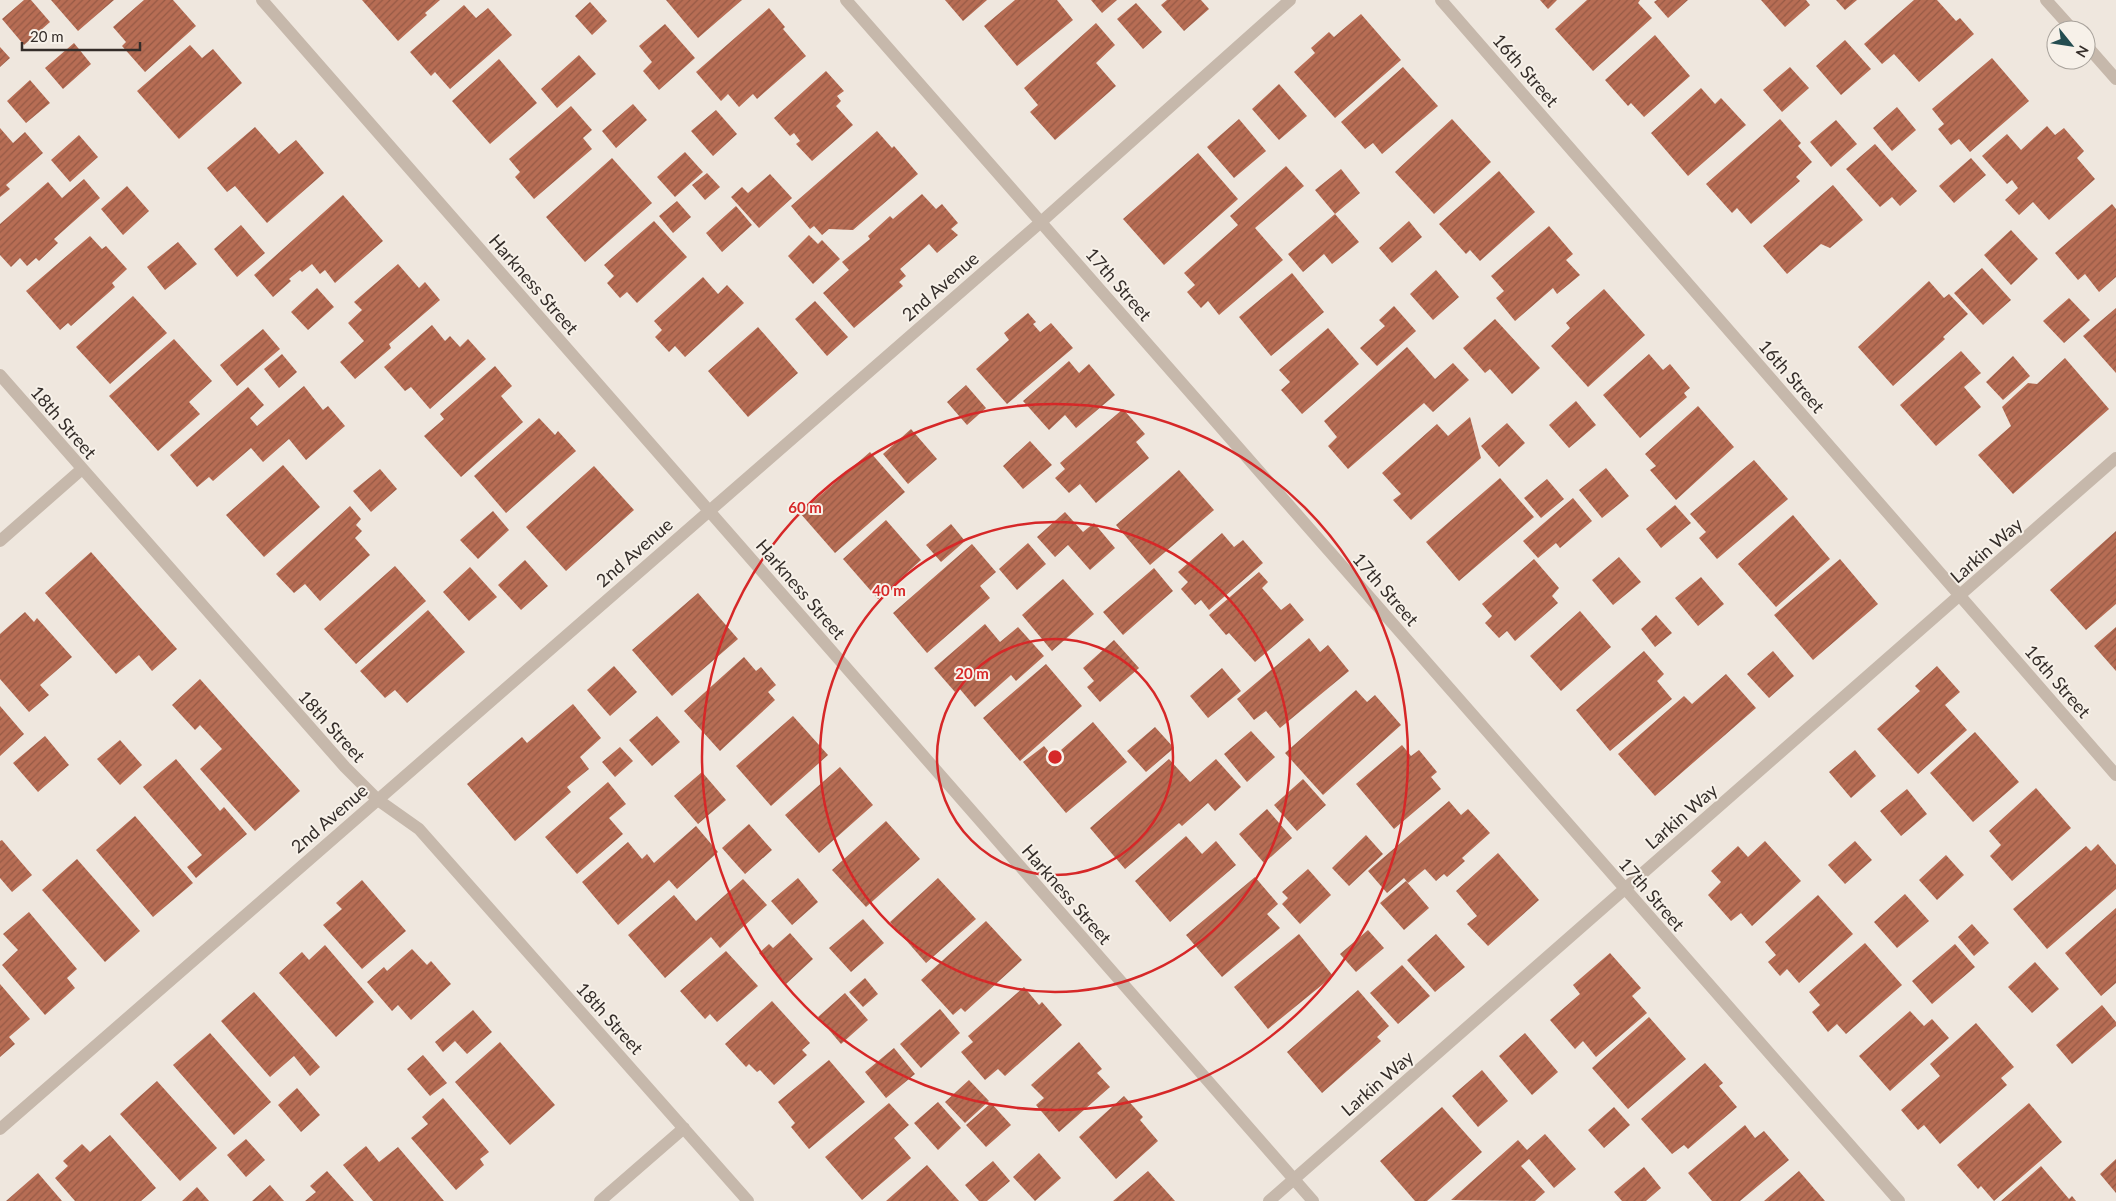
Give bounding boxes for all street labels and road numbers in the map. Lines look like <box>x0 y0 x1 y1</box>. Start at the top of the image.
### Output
street label: 16th Street <box>1488 29 1564 111</box>
street label: Harkness Street <box>485 230 584 339</box>
street label: 17th Street <box>1081 243 1157 325</box>
street label: 2nd Avenue <box>897 247 983 325</box>
street label: 16th Street <box>1754 335 1830 417</box>
street label: 18th Street <box>26 381 102 463</box>
street label: Larkin Way <box>1945 512 2027 587</box>
street label: 2nd Avenue <box>591 513 677 591</box>
street label: Harkness Street <box>752 535 851 644</box>
street label: 17th Street <box>1348 548 1424 630</box>
street label: 16th Street <box>2020 640 2096 722</box>
street label: 18th Street <box>294 685 370 767</box>
street label: Larkin Way <box>1640 778 1722 853</box>
street label: 2nd Avenue <box>286 779 372 857</box>
street label: Harkness Street <box>1018 840 1117 949</box>
street label: 17th Street <box>1614 853 1690 935</box>
street label: 18th Street <box>572 977 648 1059</box>
street label: Larkin Way <box>1336 1045 1418 1120</box>

